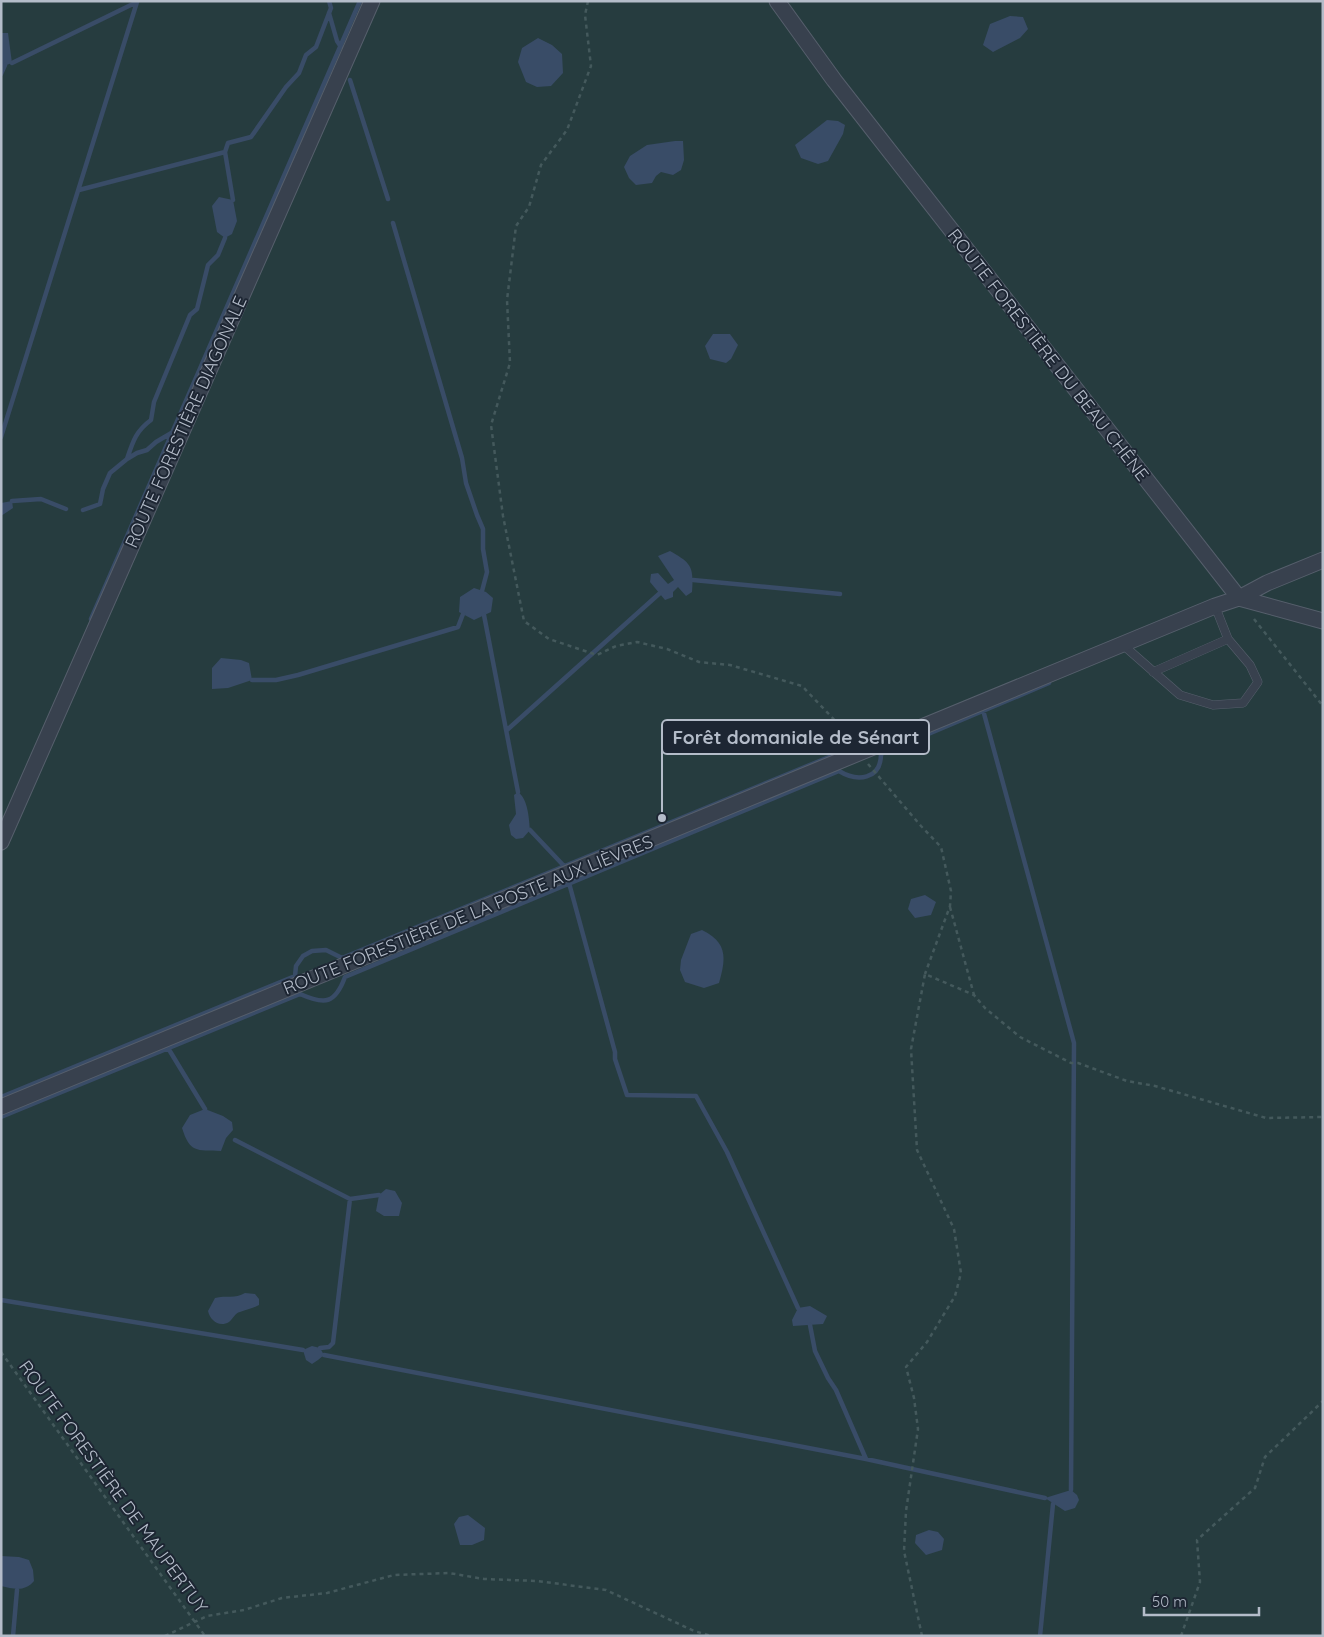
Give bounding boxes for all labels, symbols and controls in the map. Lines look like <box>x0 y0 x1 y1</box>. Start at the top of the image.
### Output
street label: ROUTE FORESTIÈRE DU BEAU CHÊNE <box>943 224 1154 485</box>
street label: ROUTE FORESTIÈRE DIAGONALE <box>119 292 252 551</box>
callout: Forêt domaniale de Sénart <box>662 720 929 754</box>
text: Forêt domaniale de Sénart <box>672 725 920 749</box>
street label: ROUTE FORESTIÈRE DE LA POSTE AUX LIÈVRES <box>279 830 656 1000</box>
street label: ROUTE FORESTIÈRE DE MAUPERTUY <box>14 1356 213 1618</box>
scale bar <box>1144 1584 1259 1616</box>
text: 50 m <box>1152 1592 1187 1611</box>

